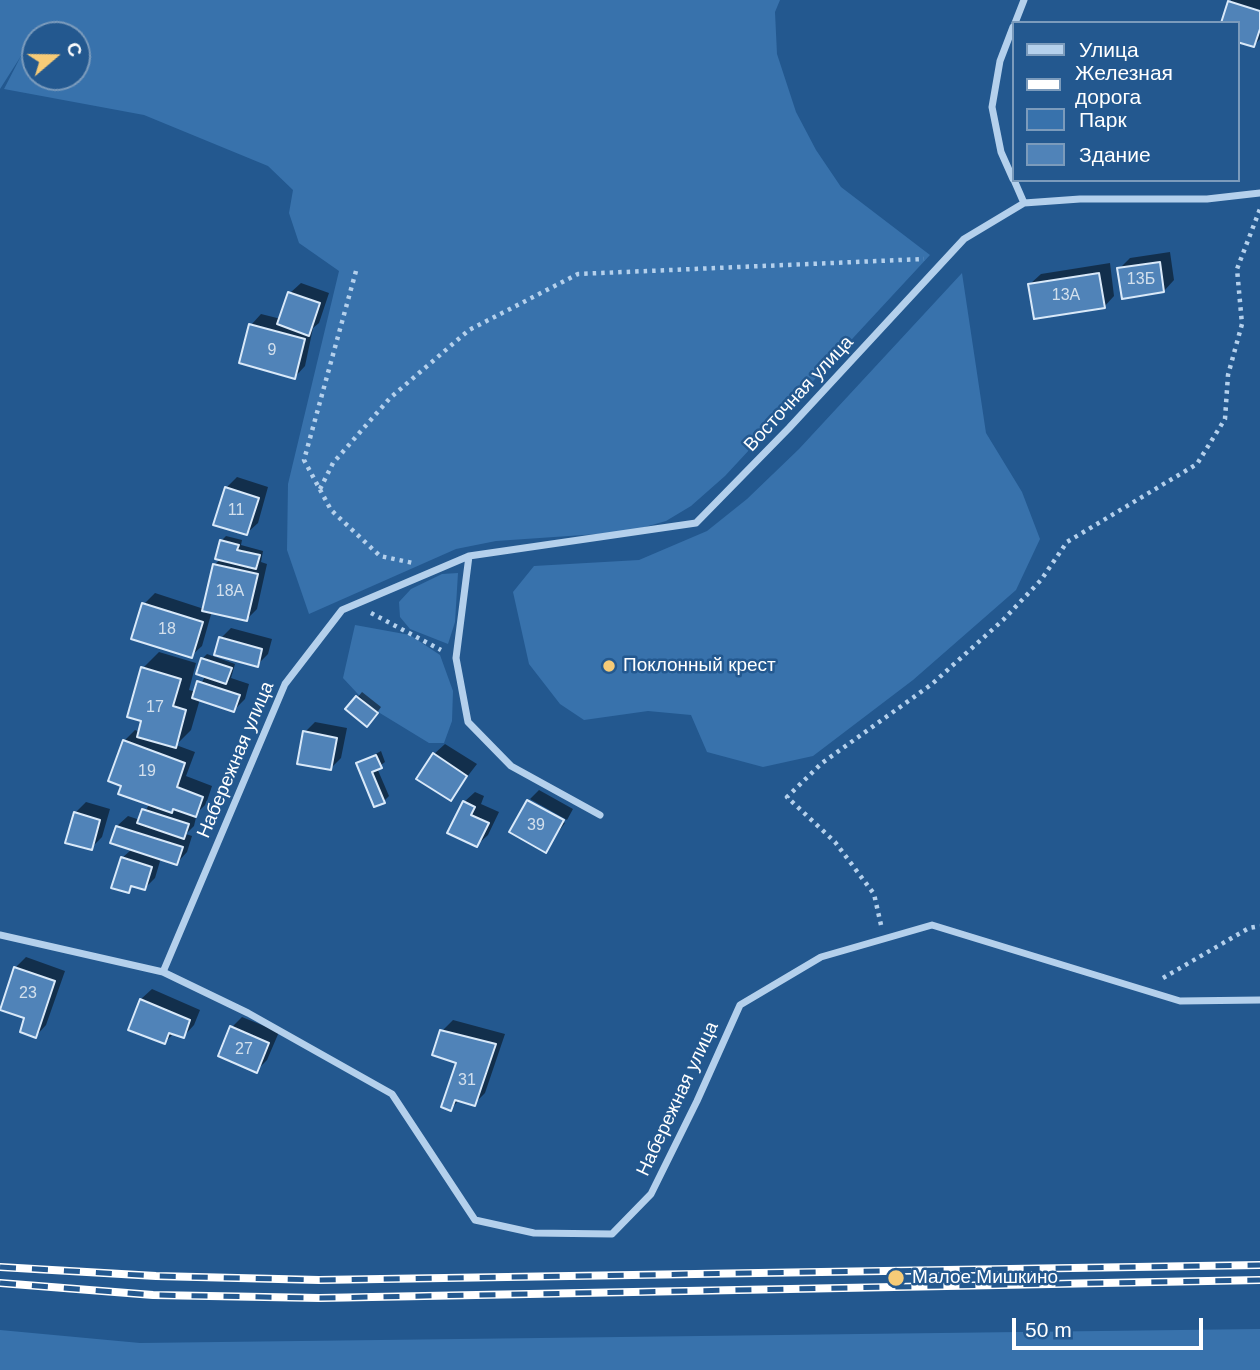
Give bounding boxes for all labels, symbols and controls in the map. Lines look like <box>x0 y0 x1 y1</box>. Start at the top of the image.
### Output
north arrow <box>21 21 91 91</box>
legend <box>1012 21 1239 182</box>
text: Улица <box>1079 38 1139 61</box>
text: С <box>62 39 87 59</box>
text: Железная дорога <box>1075 61 1173 108</box>
text: Парк <box>1079 108 1127 131</box>
text: Здание <box>1079 143 1151 166</box>
house number: 13Б <box>1127 270 1155 290</box>
house number: 13А <box>1052 286 1080 306</box>
street label: Восточная улица <box>739 331 859 457</box>
house number: 9 <box>268 341 276 361</box>
house number: 11 <box>228 501 244 521</box>
house number: 18А <box>216 582 244 602</box>
house number: 18 <box>158 620 176 640</box>
place label: Поклонный крест <box>623 655 776 677</box>
marker: Поклонный крест <box>601 658 617 674</box>
street label: Набережная улица <box>193 678 279 842</box>
house number: 17 <box>146 698 164 718</box>
house number: 19 <box>138 762 156 782</box>
house number: 39 <box>527 816 545 836</box>
house number: 23 <box>19 984 37 1004</box>
street label: Набережная улица <box>632 1018 724 1180</box>
house number: 27 <box>235 1040 253 1060</box>
house number: 31 <box>458 1071 476 1091</box>
place label: Малое Мишкино <box>912 1267 1058 1289</box>
marker: Малое Мишкино <box>886 1268 906 1288</box>
scale bar <box>1015 1304 1206 1348</box>
text: 50 m <box>1025 1318 1072 1341</box>

